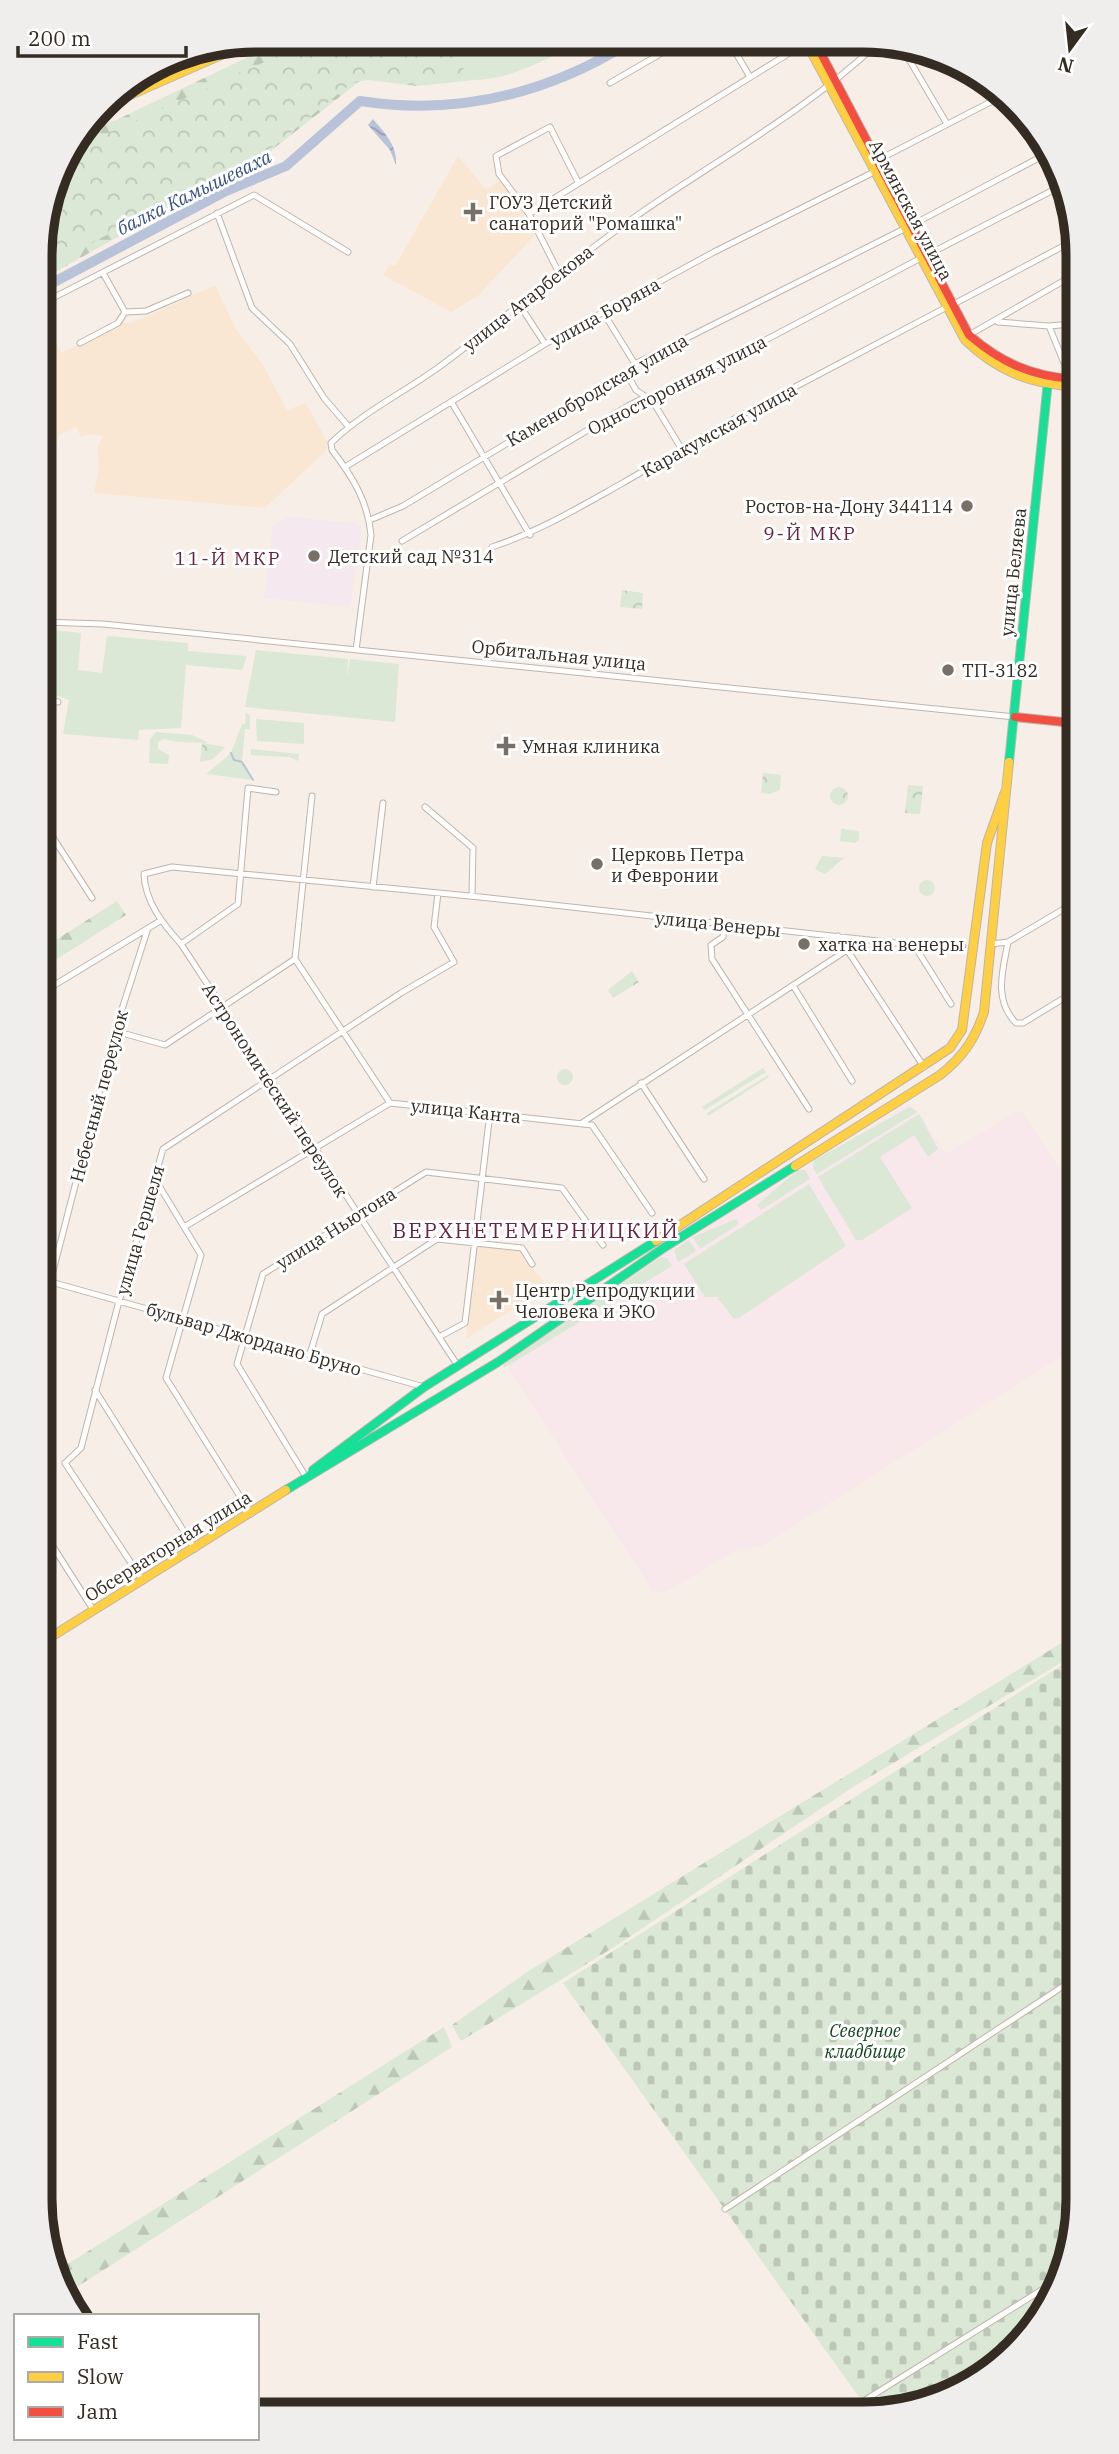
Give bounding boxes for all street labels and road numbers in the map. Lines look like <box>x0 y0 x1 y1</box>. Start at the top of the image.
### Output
street label: Армянская улица <box>864 136 958 285</box>
street label: улица Атарбекова <box>458 240 598 356</box>
street label: улица Боряна <box>546 272 664 352</box>
street label: Каменобродская улица <box>502 328 692 452</box>
street label: Односторонняя улица <box>584 330 771 440</box>
street label: Каракумская улица <box>637 378 801 482</box>
street label: улица Беляева <box>995 506 1031 637</box>
street label: Орбитальная улица <box>471 634 648 676</box>
street label: улица Венеры <box>654 906 782 942</box>
street label: Астрономический переулок <box>197 978 353 1202</box>
street label: Небесный переулок <box>65 1007 133 1185</box>
street label: улица Канта <box>410 1094 522 1128</box>
street label: улица Гершеля <box>110 1162 170 1298</box>
street label: улица Ньютона <box>272 1182 400 1274</box>
street label: бульвар Джордано Бруно <box>144 1297 364 1381</box>
street label: Обсерваторная улица <box>80 1485 256 1607</box>

